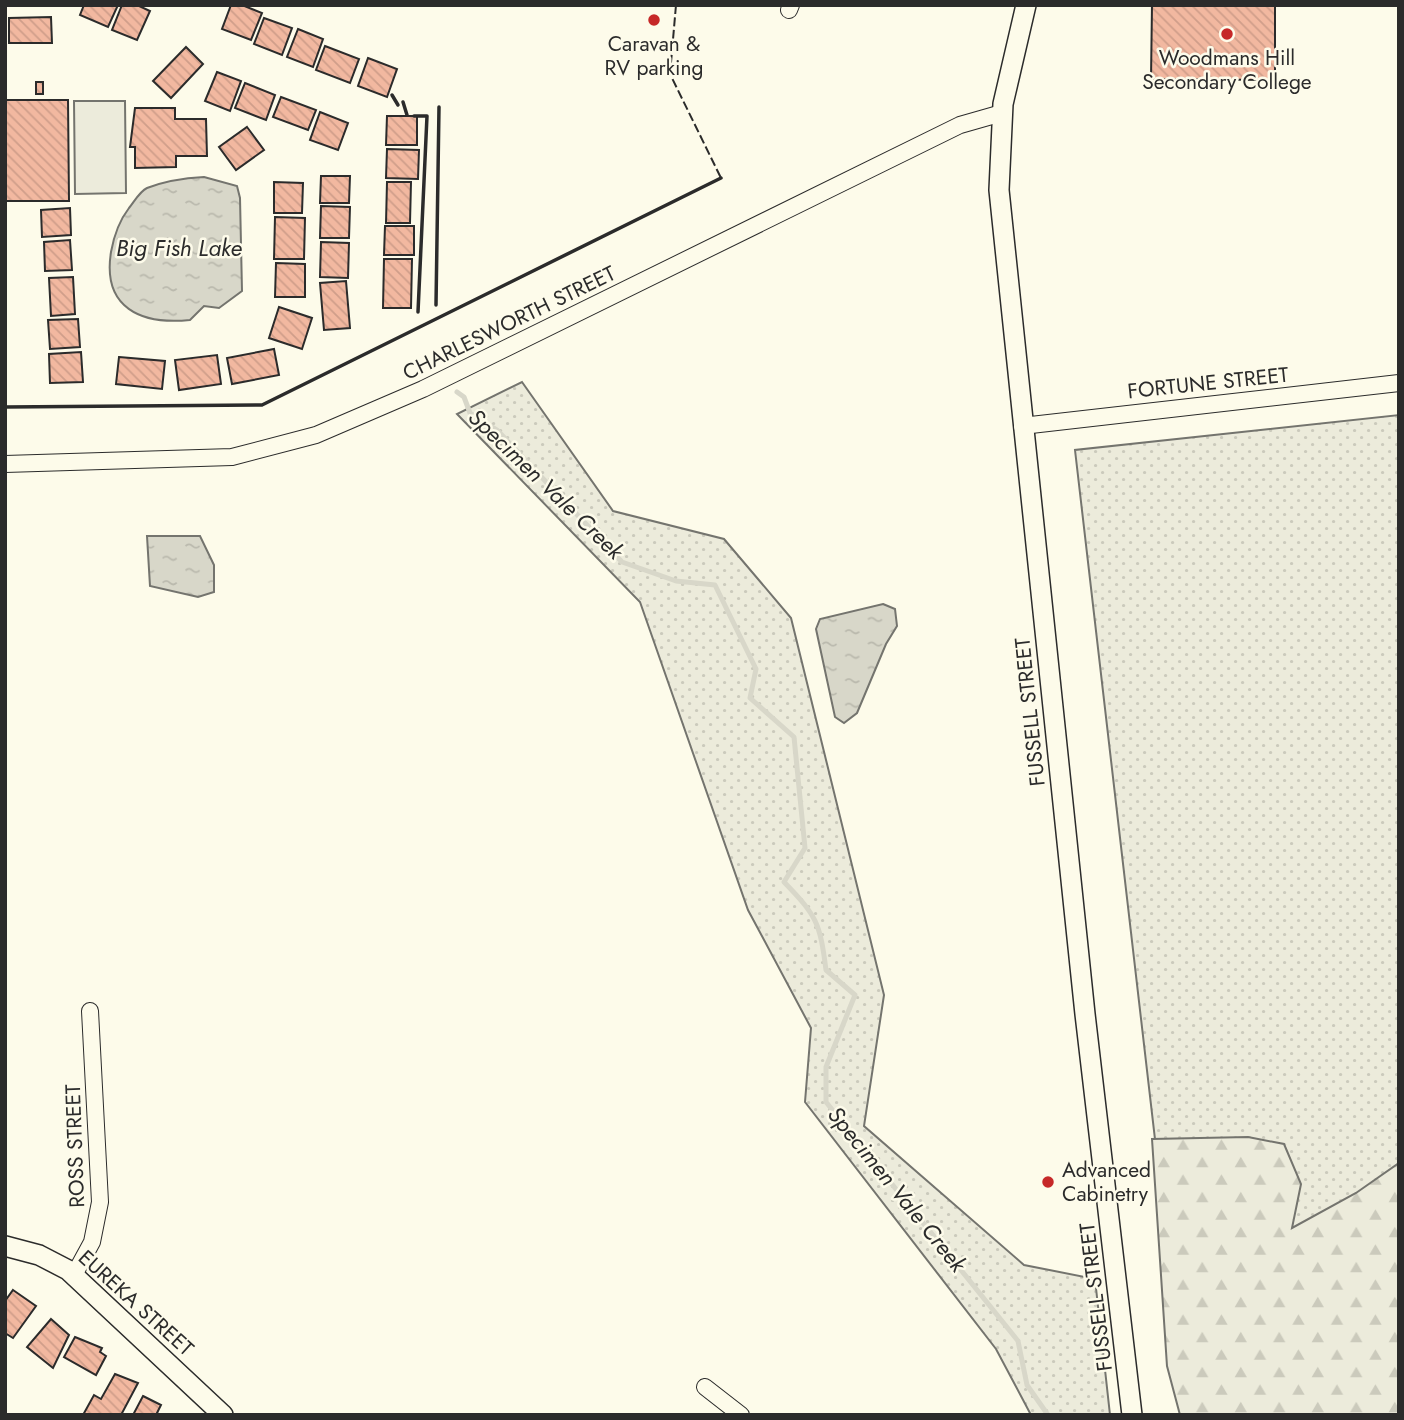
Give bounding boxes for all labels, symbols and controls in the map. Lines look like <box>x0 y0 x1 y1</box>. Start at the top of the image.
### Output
marker: Caravan & RV parking <box>646 12 662 28</box>
marker: Woodmans Hill Secondary College <box>1219 26 1235 42</box>
place label: Caravan & RV parking <box>605 29 703 83</box>
place label: Woodmans Hill Secondary College <box>1142 43 1312 97</box>
water label: Big Fish Lake <box>116 231 243 265</box>
street label: CHARLESWORTH STREET <box>398 258 621 388</box>
street label: FORTUNE STREET <box>1126 360 1290 406</box>
water label: Specimen Vale Creek <box>461 401 632 568</box>
street label: FUSSELL STREET <box>1007 636 1053 788</box>
street label: ROSS STREET <box>58 1084 92 1208</box>
water label: Specimen Vale Creek <box>819 1099 975 1280</box>
place label: Advanced Cabinetry <box>1062 1155 1151 1209</box>
marker: Advanced Cabinetry <box>1040 1174 1056 1190</box>
street label: FUSSELL STREET <box>1072 1221 1120 1373</box>
street label: EUREKA STREET <box>72 1243 200 1363</box>

